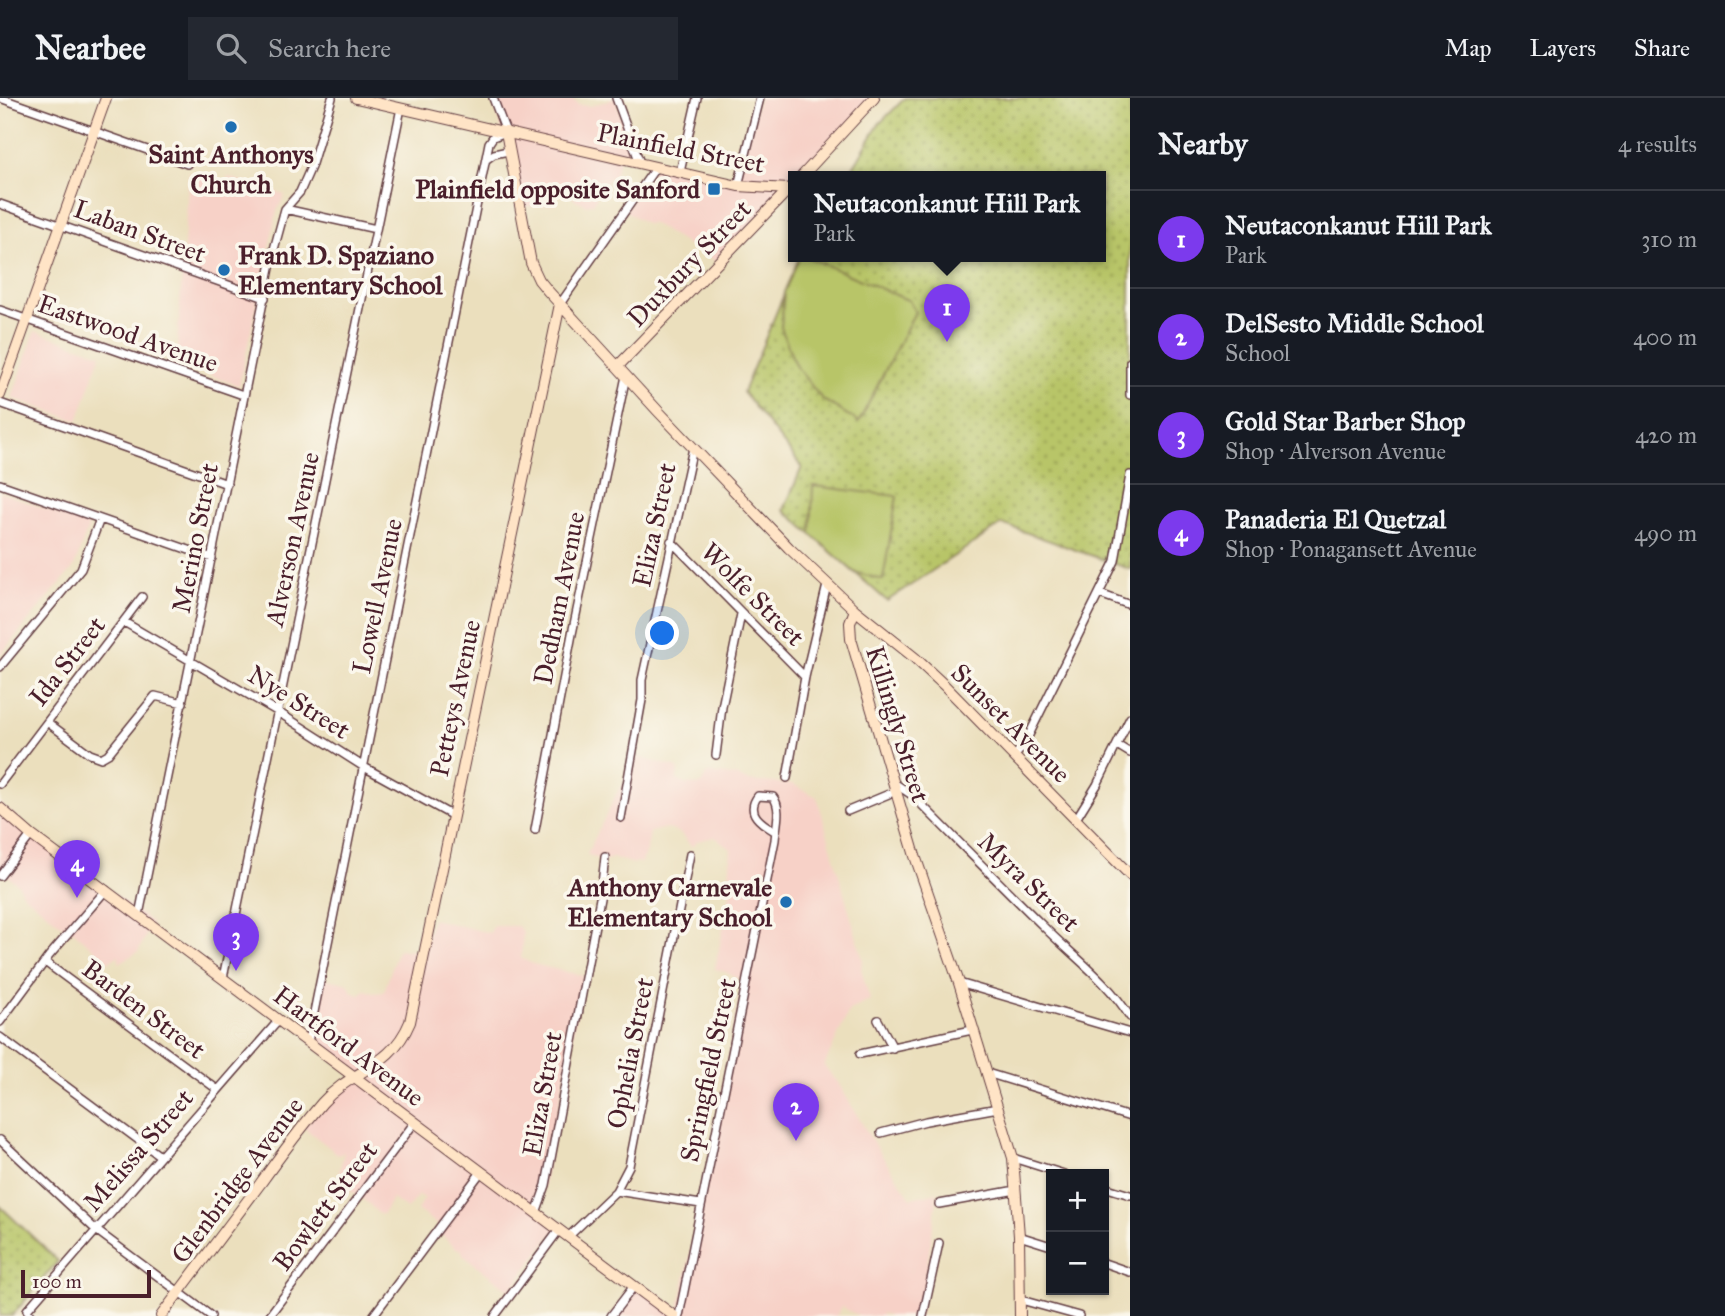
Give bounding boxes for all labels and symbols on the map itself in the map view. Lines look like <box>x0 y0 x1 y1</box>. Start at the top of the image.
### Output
street label: Plainfield Street <box>594 116 768 180</box>
marker: Saint Anthonys Church <box>223 119 239 135</box>
place label: Saint Anthonys Church <box>148 138 314 200</box>
place label: Plainfield opposite Sanford <box>415 173 701 205</box>
marker: Plainfield opposite Sanford <box>706 181 722 197</box>
street label: Laban Street <box>70 192 210 270</box>
street label: Duxbury Street <box>620 193 758 333</box>
place label: Frank D. Spaziano Elementary School <box>238 239 443 301</box>
marker: Frank D. Spaziano Elementary School <box>216 262 232 278</box>
pin: 1 <box>924 284 970 342</box>
street label: Eastwood Avenue <box>34 287 222 379</box>
street label: Alverson Avenue <box>258 449 326 630</box>
street label: Merino Street <box>165 460 225 616</box>
street label: Eliza Street <box>625 460 683 590</box>
street label: Dedham Avenue <box>527 509 591 687</box>
street label: Lowell Avenue <box>345 515 409 676</box>
street label: Wolfe Street <box>695 536 811 652</box>
street label: Ida Street <box>22 610 112 712</box>
your location <box>645 616 679 650</box>
street label: Petteys Avenue <box>423 617 487 779</box>
street label: Killingly Street <box>859 642 937 806</box>
street label: Sunset Avenue <box>945 657 1078 790</box>
street label: Nye Street <box>242 658 356 746</box>
street label: Myra Street <box>971 826 1087 938</box>
pin: 4 <box>54 840 100 898</box>
place label: Anthony Carnevale Elementary School <box>566 871 773 933</box>
marker: Anthony Carnevale Elementary School <box>778 894 794 910</box>
pin: 3 <box>213 913 259 971</box>
street label: Barden Street <box>76 952 212 1066</box>
street label: Ophelia Street <box>600 975 660 1131</box>
street label: Springfield Street <box>673 975 743 1165</box>
street label: Hartford Avenue <box>267 979 431 1113</box>
street label: Eliza Street <box>515 1029 569 1159</box>
street label: Melissa Street <box>76 1082 200 1218</box>
pin: 2 <box>773 1083 819 1141</box>
street label: Glenbridge Avenue <box>164 1090 310 1269</box>
street label: Bowlett Street <box>266 1135 384 1277</box>
scale bar <box>21 1267 150 1299</box>

